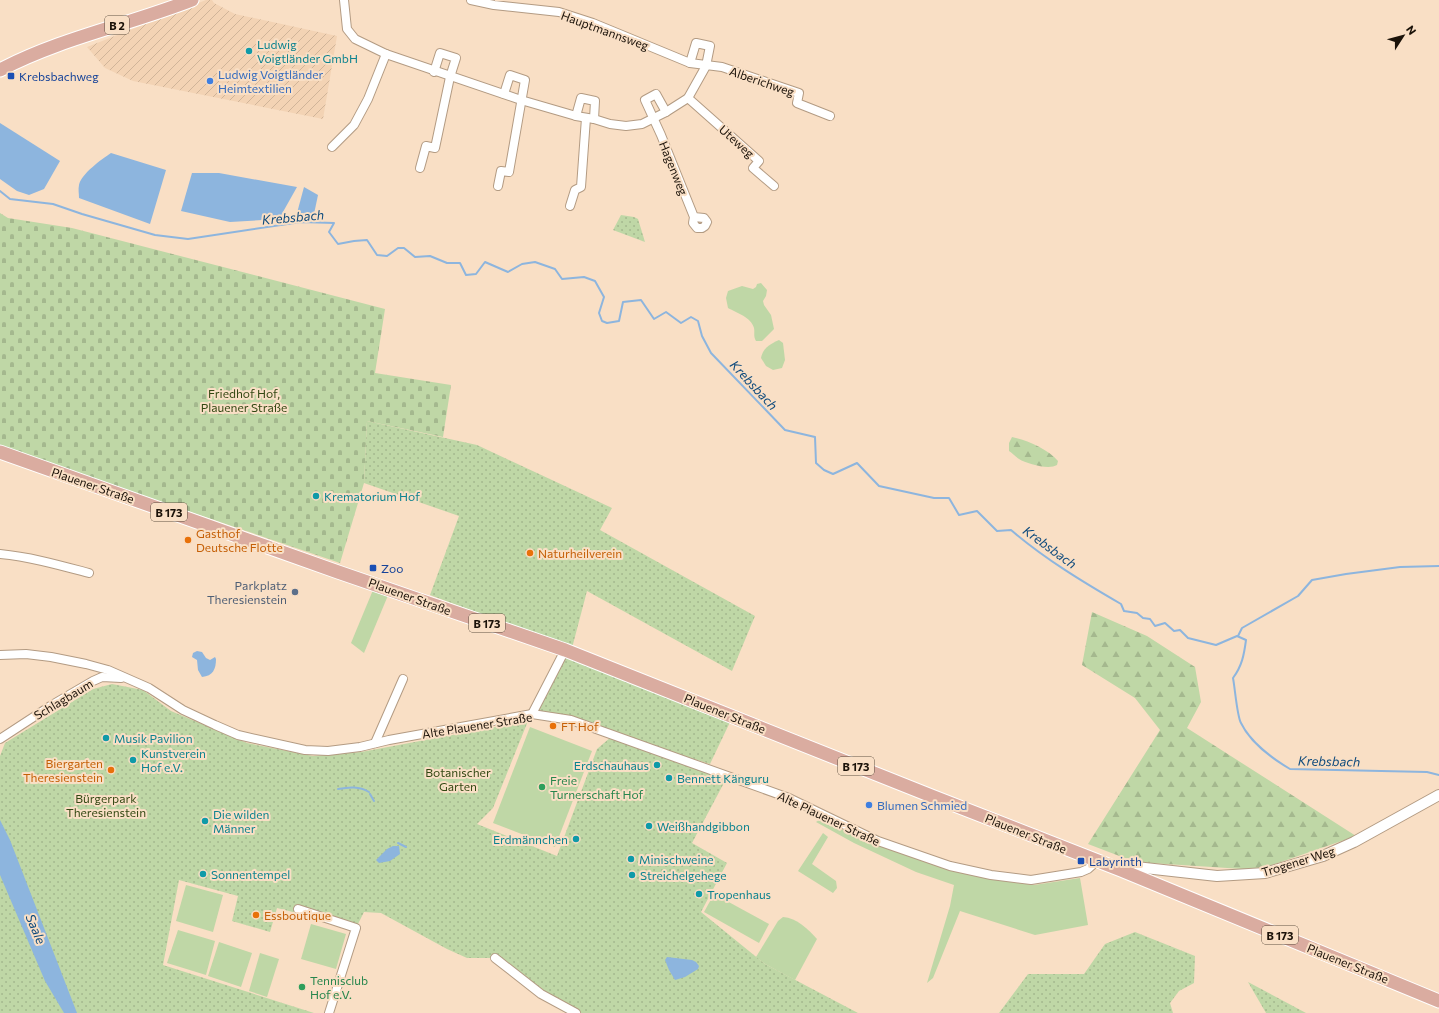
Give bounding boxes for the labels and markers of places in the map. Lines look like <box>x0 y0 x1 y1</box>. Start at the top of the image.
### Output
place label: Ludwig Voigtländer GmbH <box>257 37 358 65</box>
marker: Ludwig Voigtländer GmbH <box>244 46 254 56</box>
place label: Ludwig Voigtländer Heimtextilien <box>218 67 323 95</box>
place label: Krebsbachweg <box>19 69 99 83</box>
marker: Krebsbachweg <box>6 71 16 81</box>
marker: Ludwig Voigtländer Heimtextilien <box>205 76 215 86</box>
place label: Krematorium Hof <box>324 489 420 503</box>
marker: Krematorium Hof <box>311 491 321 501</box>
place label: Gasthof Deutsche Flotte <box>196 526 283 554</box>
marker: Gasthof Deutsche Flotte <box>183 535 193 545</box>
place label: Naturheilverein <box>538 546 622 560</box>
marker: Naturheilverein <box>525 548 535 558</box>
place label: Zoo <box>381 561 403 575</box>
marker: Zoo <box>368 563 378 573</box>
place label: Parkplatz Theresienstein <box>207 578 287 606</box>
marker: Parkplatz Theresienstein <box>290 587 300 597</box>
place label: FT Hof <box>561 719 599 733</box>
marker: FT Hof <box>548 721 558 731</box>
place label: Musik Pavilion <box>114 731 193 745</box>
marker: Musik Pavilion <box>101 733 111 743</box>
place label: Kunstverein Hof e.V. <box>141 746 206 774</box>
marker: Kunstverein Hof e.V. <box>128 755 138 765</box>
place label: Biergarten Theresienstein <box>23 756 103 784</box>
place label: Erdschauhaus <box>574 758 649 772</box>
marker: Erdschauhaus <box>652 760 662 770</box>
marker: Biergarten Theresienstein <box>106 765 116 775</box>
place label: Bennett Känguru <box>677 771 769 785</box>
place label: Freie Turnerschaft Hof <box>550 773 644 801</box>
marker: Bennett Känguru <box>664 773 674 783</box>
marker: Freie Turnerschaft Hof <box>537 782 547 792</box>
place label: Blumen Schmied <box>877 798 967 812</box>
marker: Blumen Schmied <box>864 800 874 810</box>
place label: Die wilden Männer <box>213 807 269 835</box>
marker: Die wilden Männer <box>200 816 210 826</box>
place label: Weißhandgibbon <box>657 819 750 833</box>
marker: Weißhandgibbon <box>644 821 654 831</box>
place label: Erdmännchen <box>493 832 568 846</box>
marker: Erdmännchen <box>571 834 581 844</box>
place label: Minischweine <box>639 852 714 866</box>
marker: Minischweine <box>626 854 636 864</box>
place label: Labyrinth <box>1089 854 1142 868</box>
marker: Labyrinth <box>1076 856 1086 866</box>
place label: Sonnentempel <box>211 867 290 881</box>
place label: Streichelgehege <box>640 868 727 882</box>
marker: Sonnentempel <box>198 869 208 879</box>
marker: Streichelgehege <box>627 870 637 880</box>
place label: Tropenhaus <box>707 887 771 901</box>
marker: Tropenhaus <box>694 889 704 899</box>
place label: Essboutique <box>264 908 331 922</box>
marker: Essboutique <box>251 910 261 920</box>
place label: Tennisclub Hof e.V. <box>310 973 368 1001</box>
marker: Tennisclub Hof e.V. <box>297 982 307 992</box>

